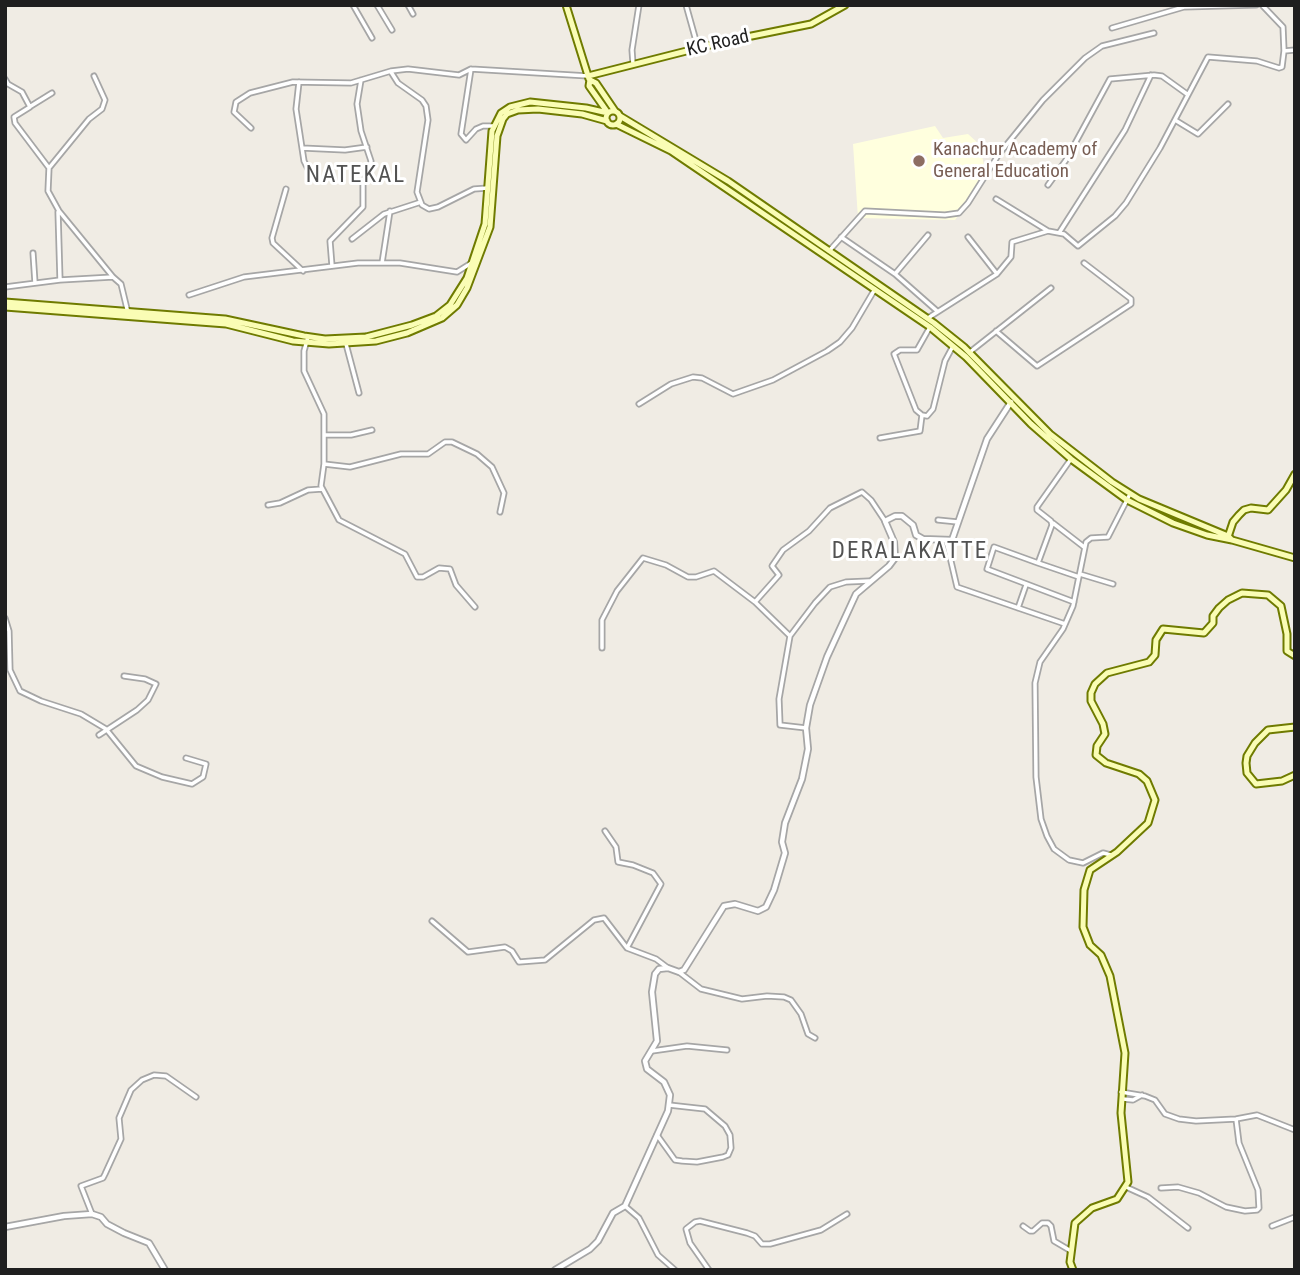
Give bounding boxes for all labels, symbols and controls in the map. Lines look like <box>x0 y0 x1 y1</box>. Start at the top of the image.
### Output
street label: KC Road <box>685 26 751 62</box>
place label: Kanachur Academy of General Education <box>933 139 1097 183</box>
marker: Kanachur Academy of General Education <box>911 153 927 169</box>
district label: NATEKAL <box>307 162 405 190</box>
district label: DERALAKATTE <box>833 538 987 566</box>

